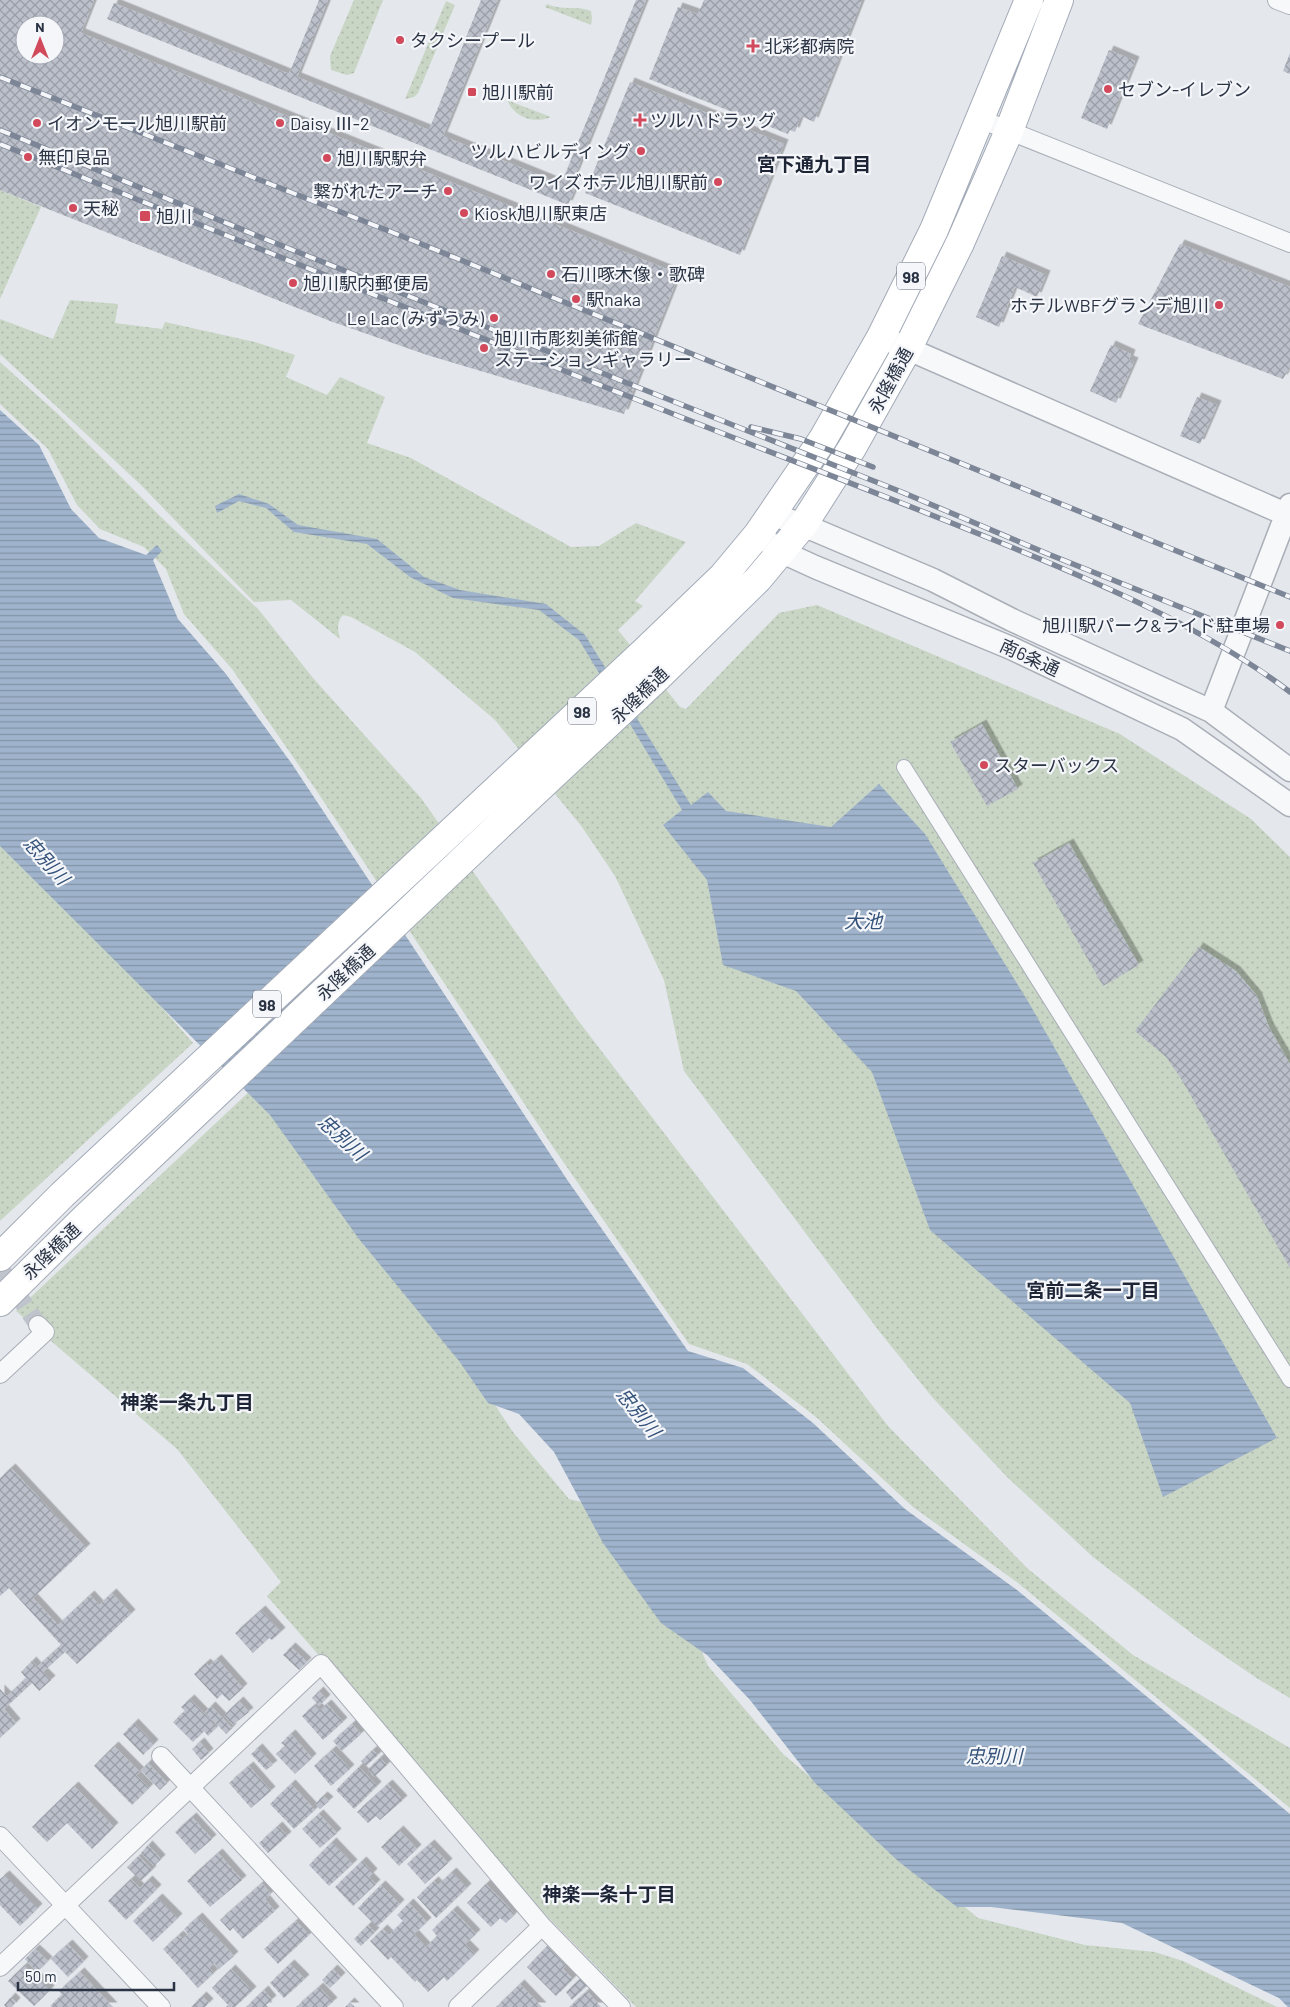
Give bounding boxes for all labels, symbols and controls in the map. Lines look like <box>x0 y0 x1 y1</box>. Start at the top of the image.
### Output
north arrow <box>15 15 65 65</box>
text: N <box>35 18 45 35</box>
place label: タクシープール <box>410 29 535 51</box>
marker: タクシープール <box>394 34 406 46</box>
place label: 北彩都病院 <box>764 35 854 57</box>
marker: 北彩都病院 <box>746 39 760 53</box>
place label: セブン-イレブン <box>1118 78 1251 100</box>
place label: 旭川駅前 <box>482 81 554 103</box>
marker: セブン-イレブン <box>1102 83 1114 95</box>
marker: 旭川駅前 <box>466 86 478 98</box>
place label: ツルハドラッグ <box>650 109 776 131</box>
place label: イオンモール旭川駅前 <box>47 112 227 134</box>
place label: Daisy Ⅲ-2 <box>290 112 370 134</box>
marker: ツルハドラッグ <box>634 114 646 126</box>
marker: イオンモール旭川駅前 <box>31 117 43 129</box>
marker: Daisy Ⅲ-2 <box>274 117 286 129</box>
place label: ツルハビルディング <box>470 140 631 162</box>
marker: ツルハビルディング <box>635 145 647 157</box>
place label: 無印良品 <box>38 146 110 168</box>
place label: 旭川駅駅弁 <box>337 147 427 169</box>
marker: 無印良品 <box>22 151 34 163</box>
marker: 旭川駅駅弁 <box>321 152 333 164</box>
district label: 宮下通九丁目 <box>757 152 871 175</box>
place label: ワイズホテル旭川駅前 <box>529 171 708 193</box>
marker: ワイズホテル旭川駅前 <box>712 176 724 188</box>
place label: 繋がれたアーチ <box>313 180 438 202</box>
marker: 繋がれたアーチ <box>442 185 454 197</box>
place label: 天秘 <box>83 197 119 219</box>
marker: 天秘 <box>67 202 79 214</box>
place label: Kiosk旭川駅東店 <box>474 202 607 224</box>
place label: 旭川 <box>156 205 192 227</box>
marker: Kiosk旭川駅東店 <box>458 207 470 219</box>
marker: 旭川 <box>138 209 152 223</box>
road number: 98 <box>897 262 925 290</box>
place label: 石川啄木像・歌碑 <box>561 263 705 285</box>
marker: 石川啄木像・歌碑 <box>545 268 557 280</box>
place label: 旭川駅内郵便局 <box>303 272 429 294</box>
marker: 旭川駅内郵便局 <box>287 277 299 289</box>
place label: 駅naka <box>586 288 641 310</box>
marker: 駅naka <box>570 293 582 305</box>
place label: ホテルWBFグランデ旭川 <box>1010 294 1209 316</box>
marker: ホテルWBFグランデ旭川 <box>1213 299 1225 311</box>
place label: Le Lac (みずうみ) <box>347 307 484 329</box>
marker: Le Lac (みずうみ) <box>488 312 500 324</box>
place label: 旭川市彫刻美術館 ステーションギャラリー <box>494 327 692 370</box>
marker: 旭川市彫刻美術館 ステーションギャラリー <box>478 342 490 354</box>
street label: 永隆橋通 <box>863 343 917 417</box>
place label: 旭川駅パーク&ライド駐車場 <box>1042 614 1270 636</box>
marker: 旭川駅パーク&ライド駐車場 <box>1274 619 1286 631</box>
street label: 南6条通 <box>997 634 1063 680</box>
street label: 永隆橋通 <box>605 662 673 728</box>
road number: 98 <box>568 698 596 724</box>
place label: スターバックス <box>994 754 1119 776</box>
marker: スターバックス <box>978 759 990 771</box>
water label: 忠別川 <box>19 831 76 890</box>
water label: 大池 <box>844 909 884 932</box>
street label: 永隆橋通 <box>311 939 379 1005</box>
road number: 98 <box>253 991 281 1018</box>
water label: 忠別川 <box>314 1109 373 1166</box>
street label: 永隆橋通 <box>17 1218 85 1284</box>
district label: 宮前二条一丁目 <box>1026 1278 1160 1301</box>
water label: 忠別川 <box>612 1383 667 1443</box>
district label: 神楽一条九丁目 <box>120 1390 254 1413</box>
water label: 忠別川 <box>965 1744 1024 1767</box>
district label: 神楽一条十丁目 <box>542 1882 676 1905</box>
scale bar <box>18 1960 174 1992</box>
text: 50 m <box>25 1967 57 1985</box>

